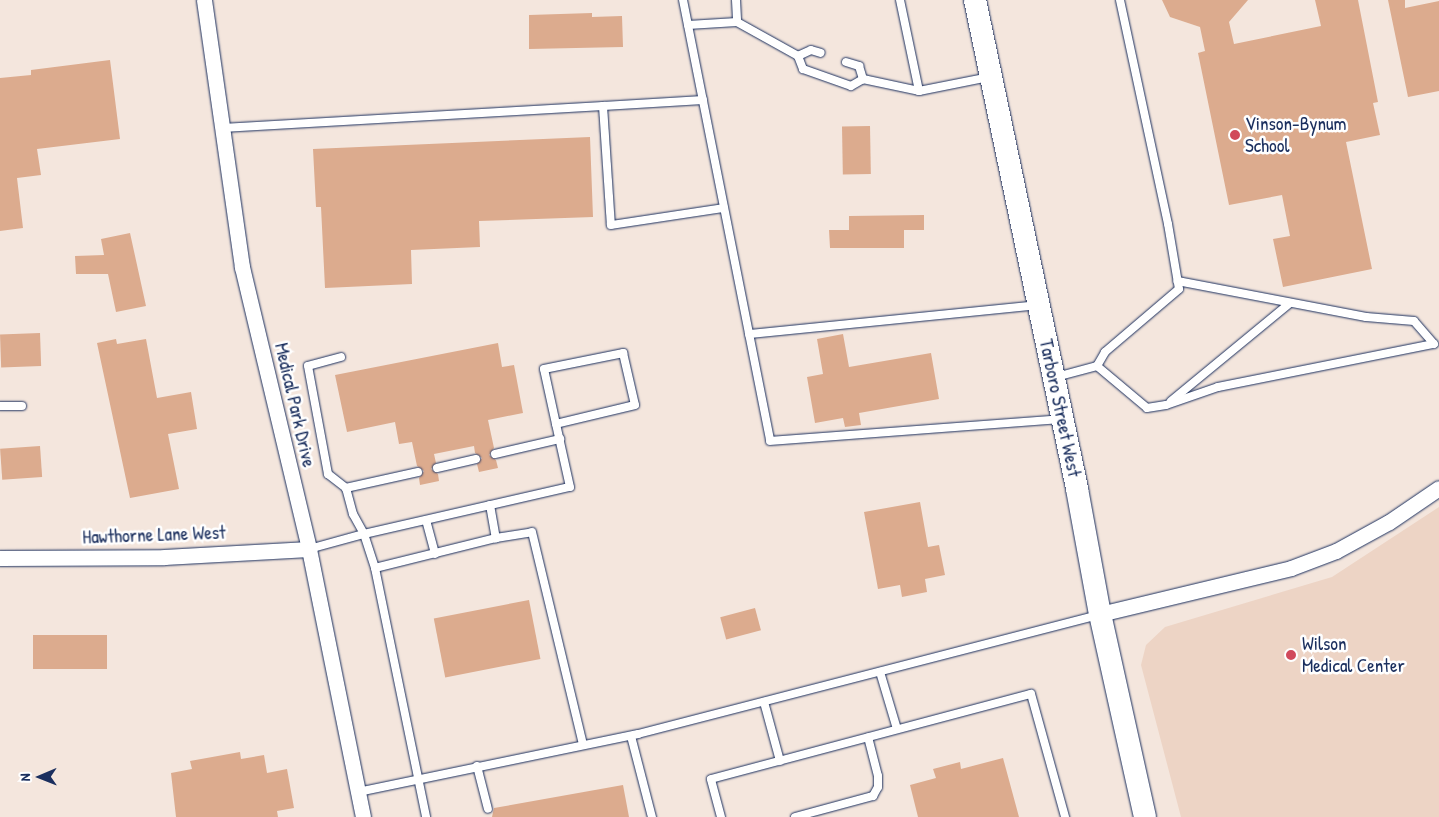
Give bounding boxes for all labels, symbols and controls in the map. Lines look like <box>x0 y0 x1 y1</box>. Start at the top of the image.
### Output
place label: Vinson-Bynum School <box>1245 113 1347 157</box>
marker: Vinson-Bynum School <box>1229 129 1241 141</box>
street label: Tarboro Street West <box>1034 337 1086 479</box>
street label: Medical Park Drive <box>270 341 320 469</box>
street label: Hawthorne Lane West <box>82 521 226 549</box>
place label: Wilson Medical Center <box>1302 633 1405 677</box>
marker: Wilson Medical Center <box>1284 648 1298 662</box>
north arrow <box>15 752 65 802</box>
text: N <box>15 773 34 781</box>

